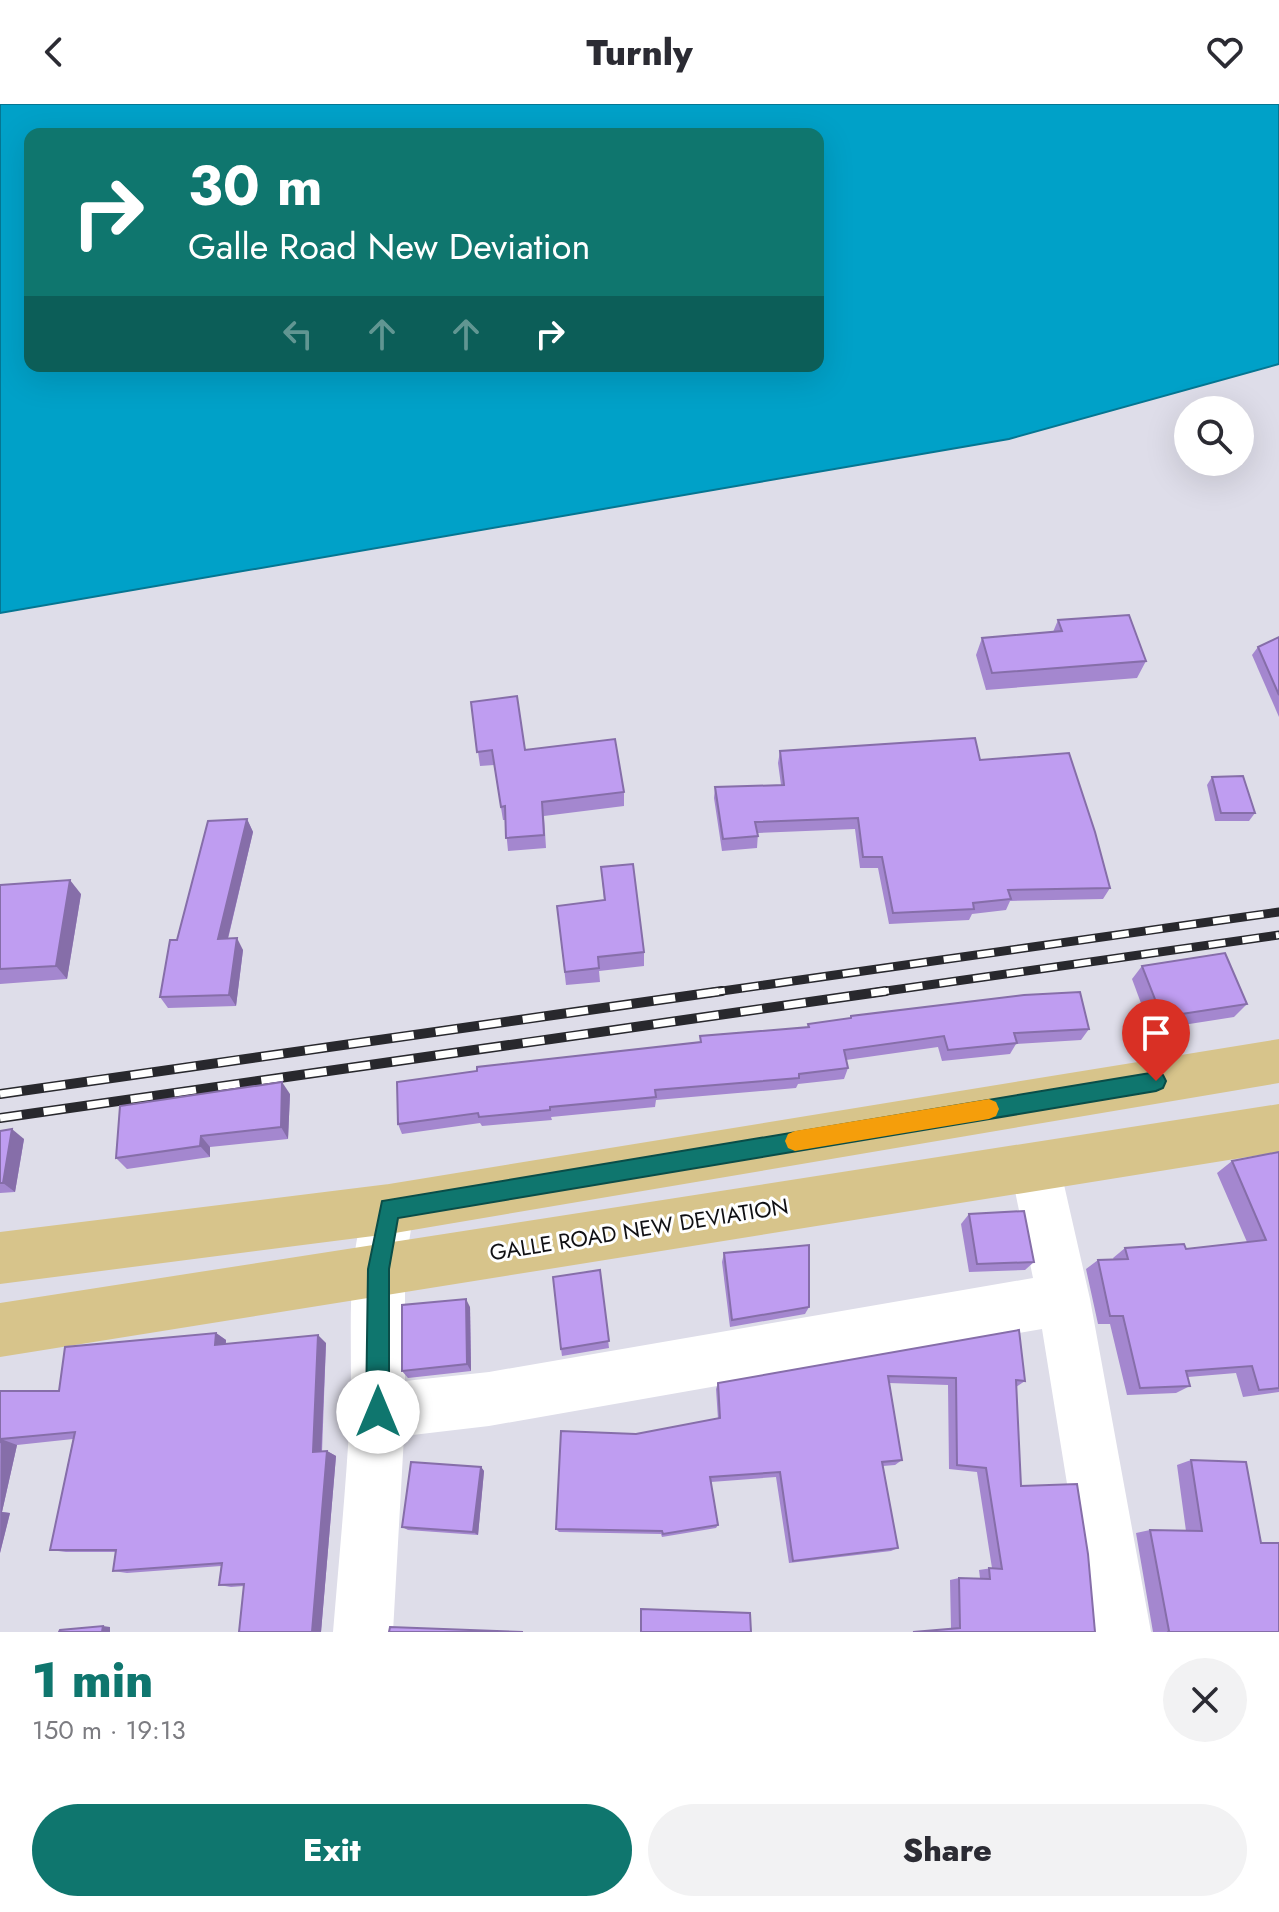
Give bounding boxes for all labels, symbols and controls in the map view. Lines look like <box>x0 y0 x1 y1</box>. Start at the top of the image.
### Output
text: Turnly <box>586 26 693 78</box>
icon: back <box>32 30 76 74</box>
icon: heart <box>1203 30 1247 74</box>
text: 30 m <box>188 145 323 226</box>
icon: right <box>56 160 160 264</box>
text: Galle Road New Deviation <box>188 220 590 272</box>
icon: left <box>276 312 320 356</box>
icon: ahead <box>360 312 404 356</box>
icon: ahead <box>444 312 488 356</box>
icon: right <box>528 312 572 356</box>
map controls <box>1174 396 1254 476</box>
button: search <box>1174 396 1254 476</box>
pin <box>1122 999 1190 1081</box>
icon: arrive <box>1134 1011 1178 1055</box>
street label: GALLE ROAD NEW DEVIATION <box>487 1190 791 1268</box>
position arrow <box>336 1370 420 1454</box>
text: 1 min <box>32 1646 153 1715</box>
button: close <box>1163 1658 1247 1742</box>
text: 150 m · 19:13 <box>32 1711 186 1749</box>
button: Exit <box>32 1804 632 1896</box>
button: Share <box>648 1804 1247 1896</box>

